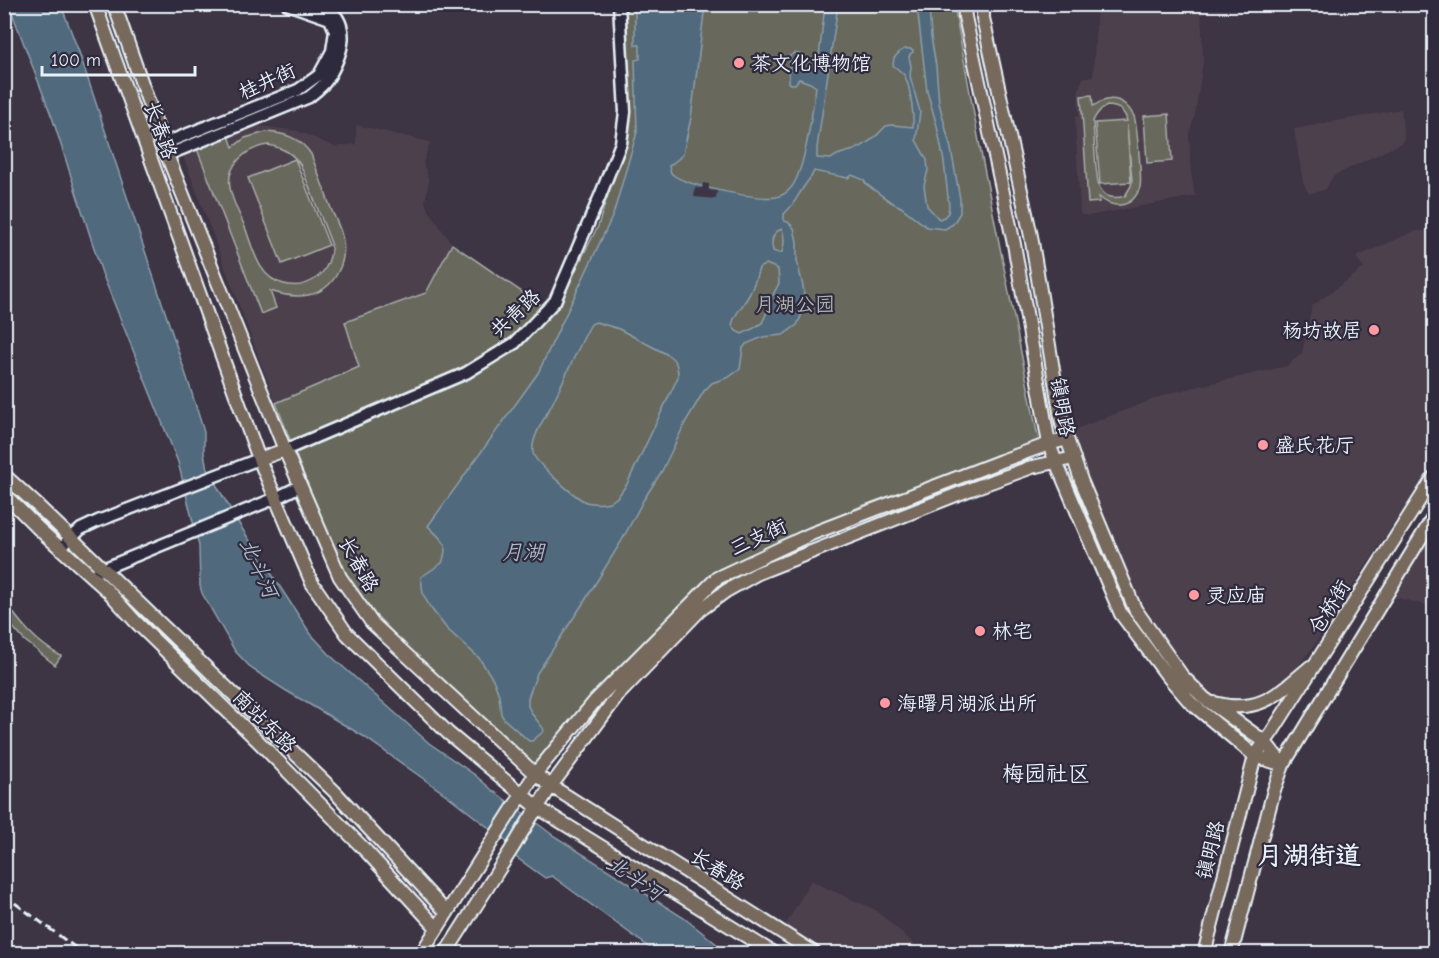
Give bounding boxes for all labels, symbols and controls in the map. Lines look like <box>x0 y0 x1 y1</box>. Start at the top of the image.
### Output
scale bar <box>42 39 195 77</box>
text: 100 m <box>51 50 101 71</box>
place label: 茶文化博物馆 <box>751 52 871 75</box>
marker: 茶文化博物馆 <box>732 56 746 70</box>
street label: 桂井街 <box>235 59 299 104</box>
street label: 长春路 <box>139 98 182 163</box>
street label: 共青路 <box>486 284 546 342</box>
park label: 月湖公园 <box>755 293 835 316</box>
place label: 杨坊故居 <box>1282 319 1362 342</box>
marker: 杨坊故居 <box>1367 323 1381 337</box>
street label: 镇明路 <box>1046 376 1079 440</box>
place label: 盛氏花厅 <box>1275 434 1355 457</box>
marker: 盛氏花厅 <box>1256 438 1270 452</box>
street label: 三支街 <box>726 514 790 561</box>
street label: 长春路 <box>334 532 384 597</box>
water label: 北斗河 <box>235 534 284 604</box>
water label: 月湖 <box>502 540 546 564</box>
street label: 仓桥街 <box>1304 576 1355 639</box>
place label: 灵应庙 <box>1206 584 1266 607</box>
marker: 灵应庙 <box>1187 588 1201 602</box>
place label: 林宅 <box>992 620 1032 643</box>
marker: 林宅 <box>973 624 987 638</box>
street label: 南站东路 <box>228 685 302 758</box>
place label: 海曙月湖派出所 <box>897 692 1037 715</box>
marker: 海曙月湖派出所 <box>878 696 892 710</box>
district label: 梅园社区 <box>1002 761 1090 787</box>
street label: 镇明路 <box>1192 817 1229 882</box>
district label: 月湖街道 <box>1257 841 1361 871</box>
street label: 长春路 <box>686 844 750 896</box>
water label: 北斗河 <box>602 850 670 907</box>

